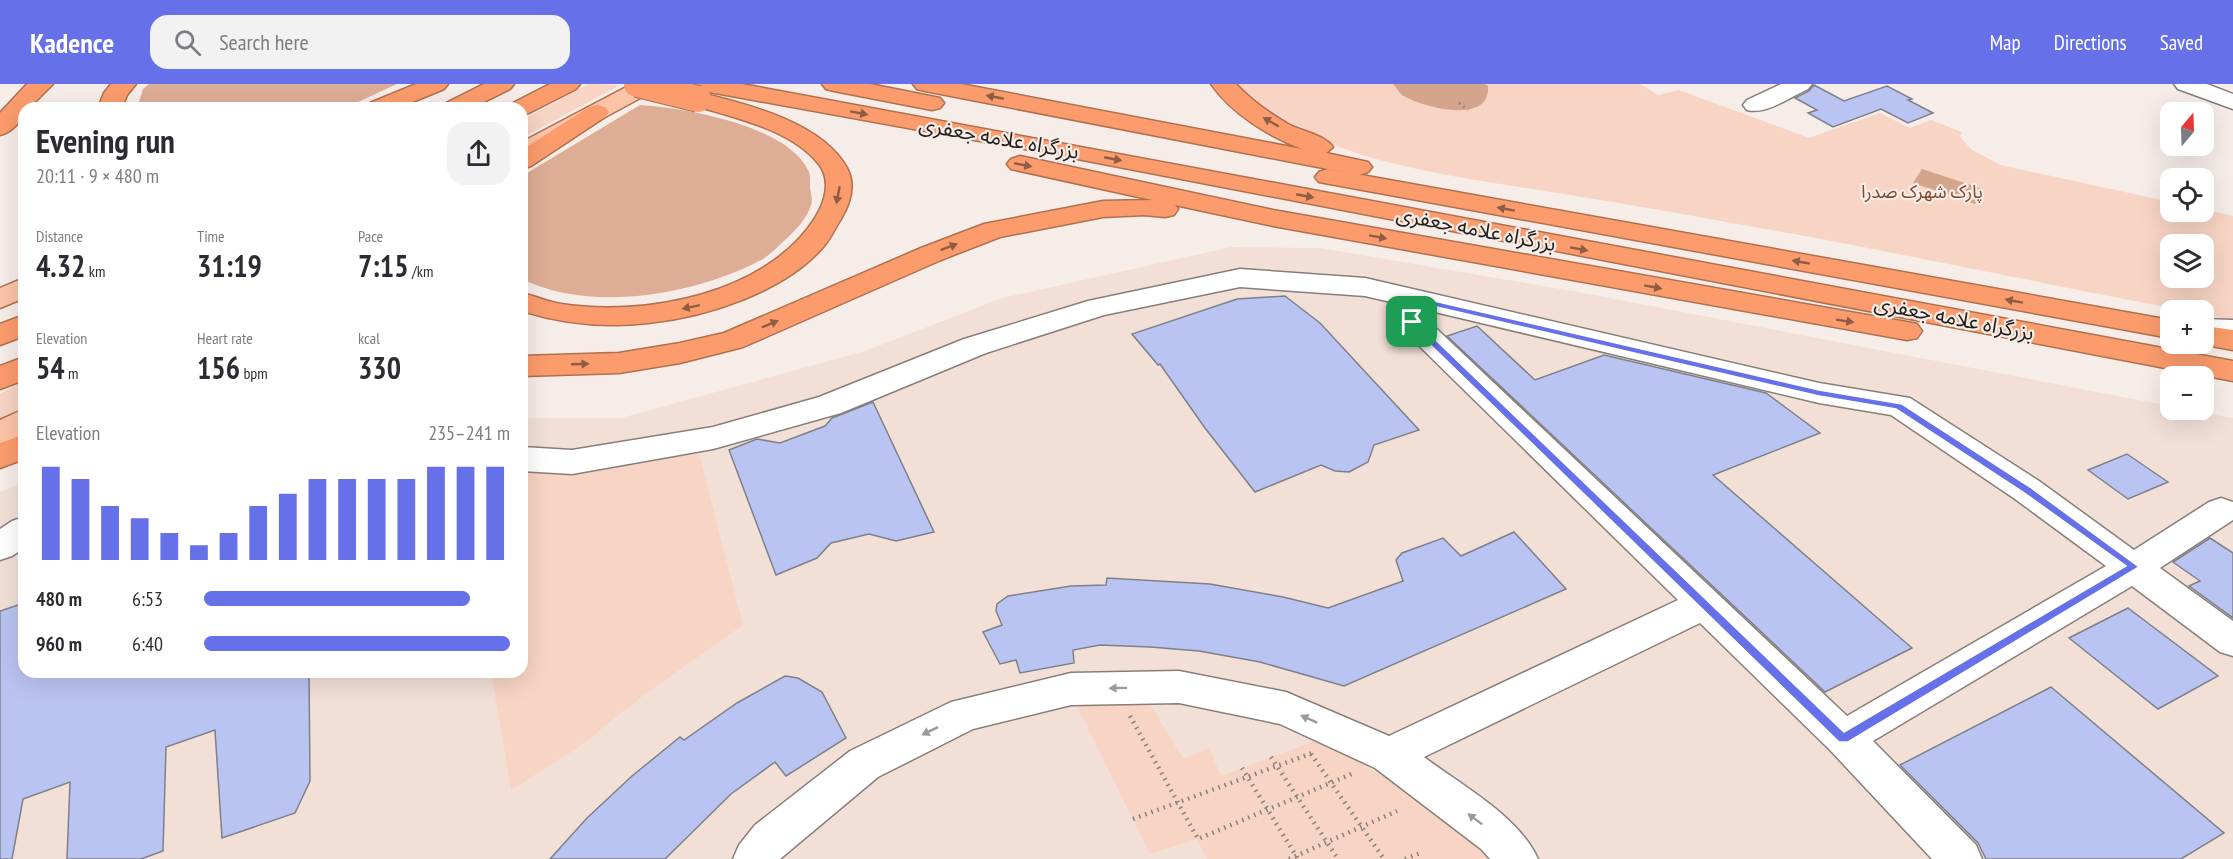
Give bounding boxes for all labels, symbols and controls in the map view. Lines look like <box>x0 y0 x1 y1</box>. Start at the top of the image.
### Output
search box <box>150 15 570 69</box>
text: Kadence <box>30 24 114 61</box>
icon: search <box>171 26 204 59</box>
text: Search here <box>219 28 309 56</box>
text: Map <box>1990 29 2021 56</box>
text: Directions <box>2054 29 2127 56</box>
text: Saved <box>2160 29 2203 56</box>
one-way arrow <box>985 92 1004 101</box>
north arrow <box>2160 102 2214 156</box>
map controls <box>2160 102 2214 420</box>
one-way arrow <box>850 109 869 118</box>
street label: بزرگراه علامه جعفری <box>917 110 1081 165</box>
one-way arrow <box>1262 118 1279 128</box>
text: Evening run <box>36 119 175 162</box>
button: share <box>447 122 510 185</box>
one-way arrow <box>1104 155 1123 164</box>
one-way arrow <box>1013 161 1032 170</box>
text: 20:11 · 9 × 480 m <box>36 163 159 189</box>
button: locate <box>2160 168 2214 222</box>
park label: پارک شهرک صدرا <box>1861 180 1983 203</box>
one-way arrow <box>833 186 842 205</box>
one-way arrow <box>1295 192 1314 201</box>
street label: بزرگراه علامه جعفری <box>1394 200 1558 257</box>
one-way arrow <box>1496 204 1515 213</box>
text: Distance <box>36 226 83 246</box>
text: Time <box>197 226 225 246</box>
text: Pace <box>358 226 383 246</box>
one-way arrow <box>1369 233 1388 242</box>
button: layers <box>2160 234 2214 288</box>
one-way arrow <box>940 242 958 251</box>
one-way arrow <box>1569 244 1588 253</box>
text: 4.32 <box>36 246 85 285</box>
text: 31:19 <box>197 246 262 285</box>
text: 7:15 <box>358 246 409 285</box>
one-way arrow <box>1792 258 1811 267</box>
text: km <box>85 261 105 281</box>
text: /km <box>409 261 433 281</box>
one-way arrow <box>1643 283 1662 292</box>
street label: بزرگراه علامه جعفری <box>1872 289 2036 346</box>
pin <box>1386 296 1437 347</box>
one-way arrow <box>2004 296 2023 305</box>
button: + <box>2160 300 2214 354</box>
one-way arrow <box>681 303 700 312</box>
icon: arrive <box>1395 305 1428 338</box>
one-way arrow <box>1835 317 1854 326</box>
one-way arrow <box>761 319 779 329</box>
text: Elevation <box>36 328 87 348</box>
text: Heart rate <box>197 328 253 348</box>
text: kcal <box>358 328 380 348</box>
text: 54 <box>36 348 65 387</box>
text: 156 <box>197 348 240 387</box>
text: 330 <box>358 348 401 387</box>
one-way arrow <box>571 360 590 369</box>
text: m <box>65 363 79 383</box>
text: bpm <box>240 363 268 383</box>
button: − <box>2160 366 2214 420</box>
text: Elevation <box>36 420 100 446</box>
text: 235–241 m <box>428 420 510 446</box>
text: 480 m <box>36 586 82 612</box>
text: 6:53 <box>132 586 163 612</box>
text: 960 m <box>36 631 82 657</box>
text: 6:40 <box>132 631 163 657</box>
one-way arrow <box>1109 683 1128 693</box>
one-way arrow <box>1299 714 1317 724</box>
one-way arrow <box>922 727 939 736</box>
one-way arrow <box>1467 812 1483 825</box>

